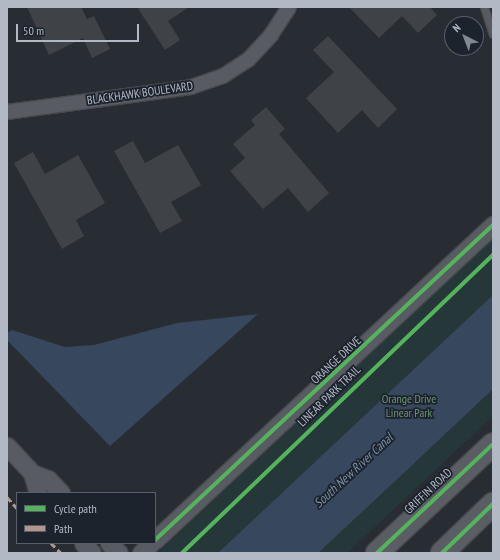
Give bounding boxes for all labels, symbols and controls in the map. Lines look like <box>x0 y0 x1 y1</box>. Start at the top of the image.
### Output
scale bar <box>18 16 141 42</box>
north arrow <box>444 16 484 56</box>
text: N <box>450 21 464 35</box>
text: 50 m <box>23 23 44 38</box>
street label: BLACKHAWK BOULEVARD <box>86 78 194 108</box>
street label: ORANGE DRIVE <box>308 333 364 387</box>
street label: LINEAR PARK TRAIL <box>294 362 364 430</box>
park label: Orange Drive Linear Park <box>382 392 436 420</box>
water label: South New River Canal <box>311 430 397 512</box>
street label: GRIFFIN ROAD <box>401 465 455 517</box>
legend <box>16 492 156 544</box>
text: Cycle path <box>54 501 97 516</box>
text: Path <box>54 521 72 536</box>

